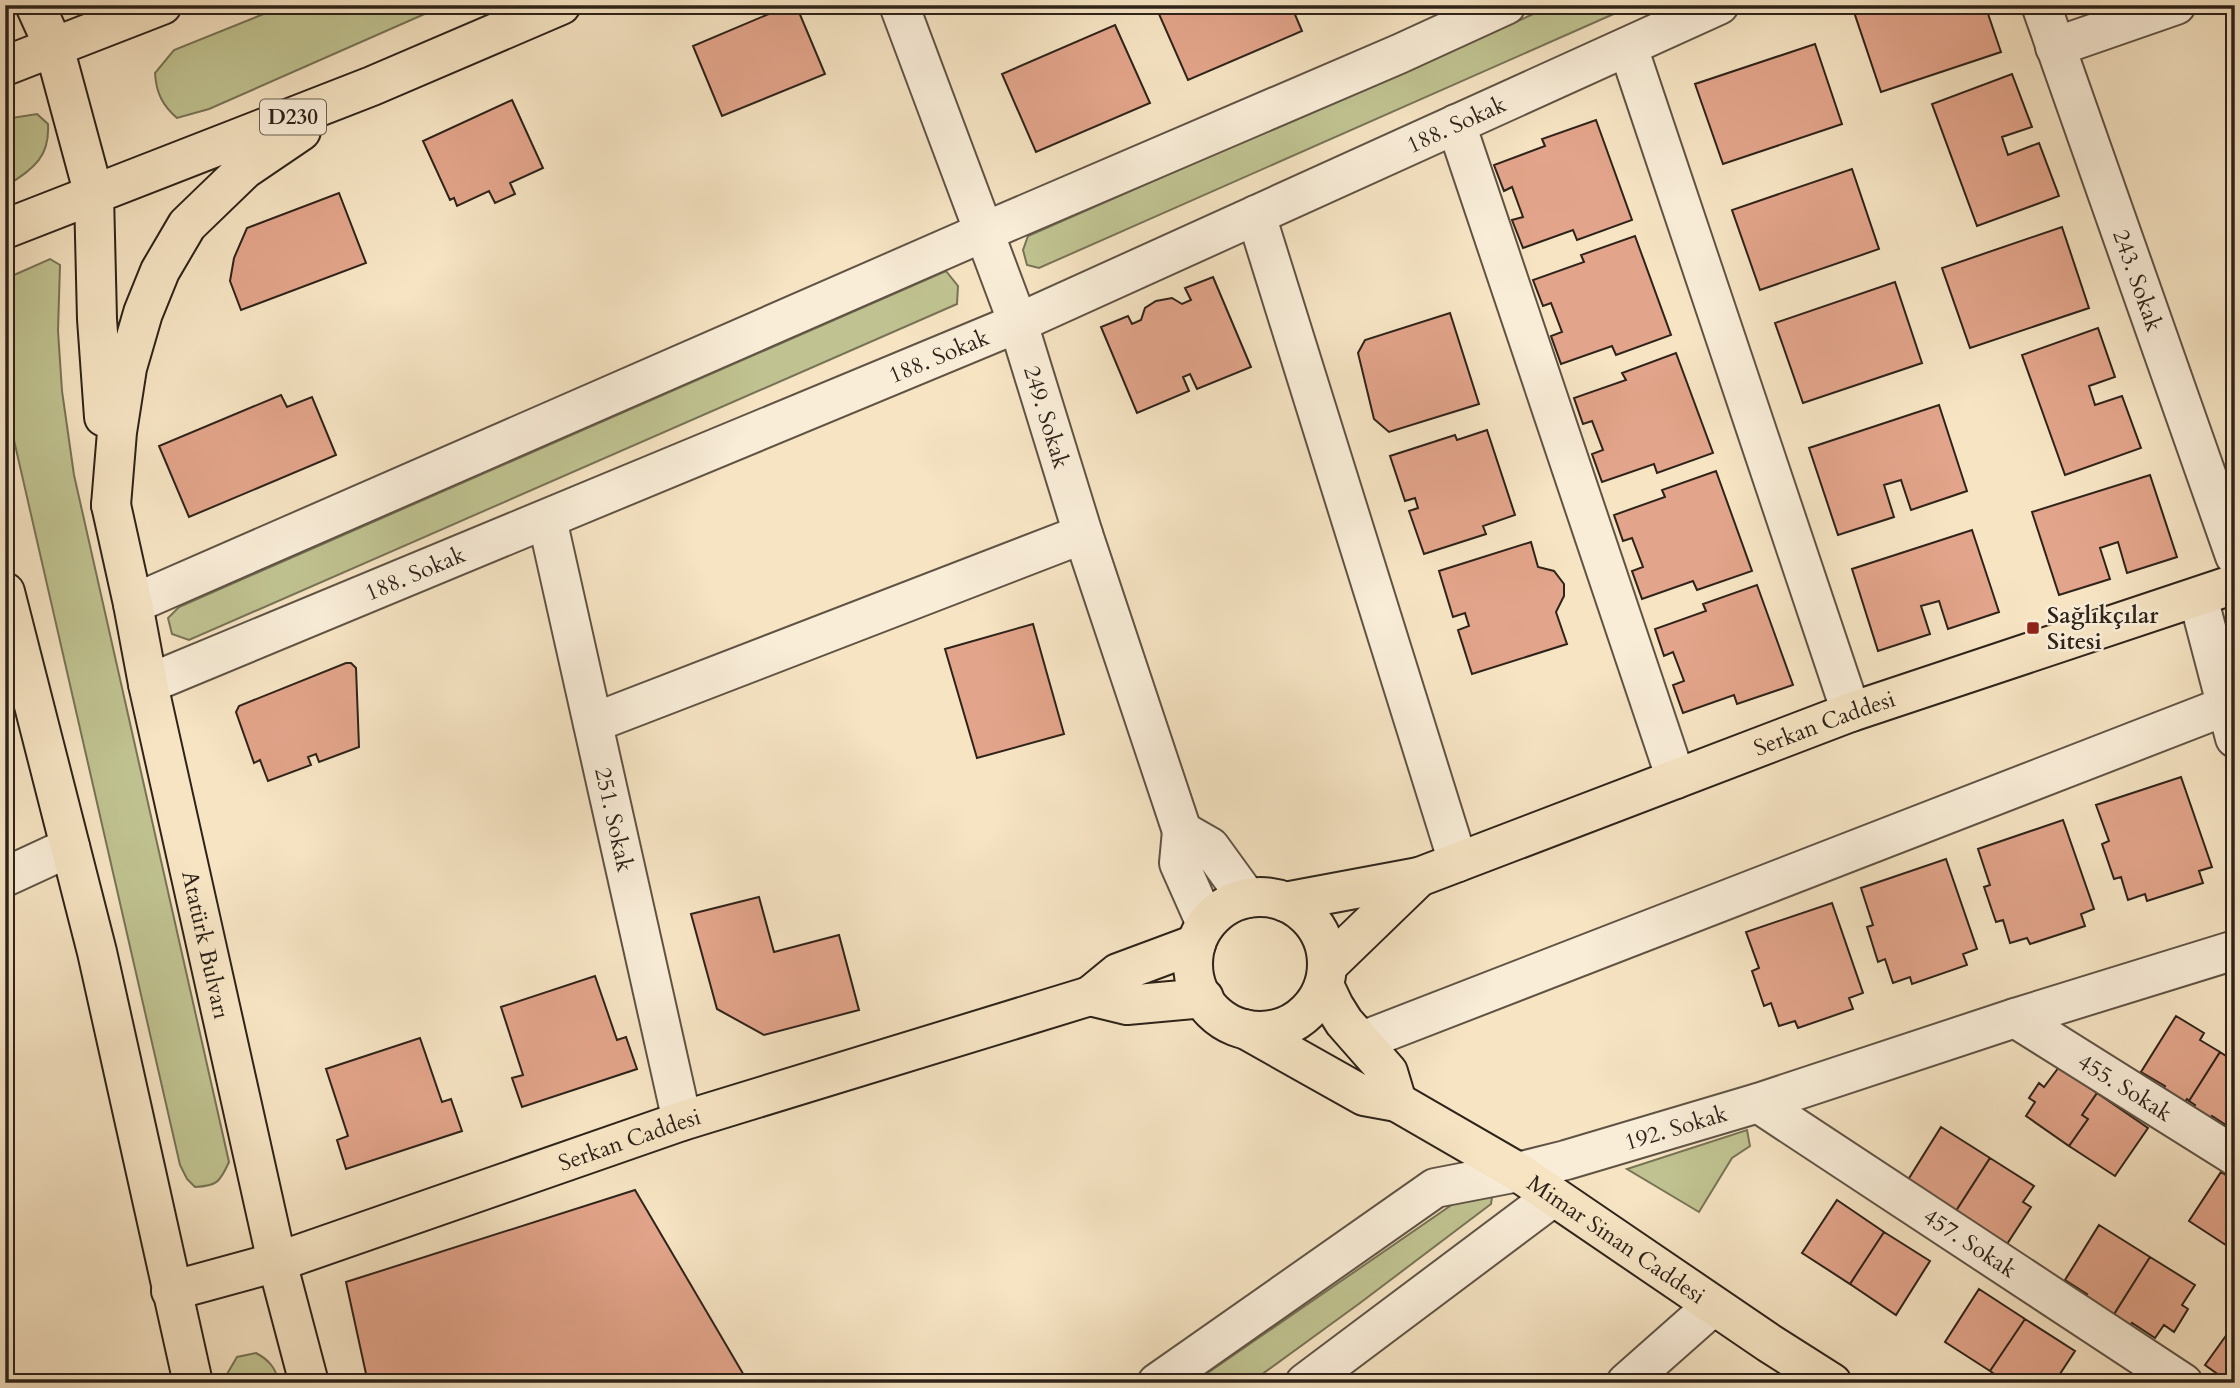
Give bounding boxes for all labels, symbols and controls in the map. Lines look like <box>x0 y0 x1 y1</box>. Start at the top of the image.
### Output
street label: 188. Sokak <box>1401 88 1511 160</box>
road number: D230 <box>260 100 326 134</box>
street label: 243. Sokak <box>2106 225 2170 336</box>
street label: 188. Sokak <box>884 321 994 391</box>
street label: 249. Sokak <box>1017 362 1078 473</box>
street label: 188. Sokak <box>360 538 470 608</box>
place label: Sağlıkçılar Sitesi <box>2047 600 2159 657</box>
marker: Sağlıkçılar Sitesi <box>2025 620 2041 636</box>
street label: Serkan Caddesi <box>1749 683 1899 763</box>
street label: 251. Sokak <box>588 764 641 875</box>
street label: Atatürk Bulvarı <box>175 868 238 1022</box>
street label: 455. Sokak <box>2072 1046 2179 1129</box>
street label: 192. Sokak <box>1621 1097 1732 1157</box>
street label: Serkan Caddesi <box>554 1101 704 1178</box>
street label: Mimar Sinan Caddesi <box>1521 1167 1712 1311</box>
street label: 457. Sokak <box>1917 1201 2023 1285</box>

